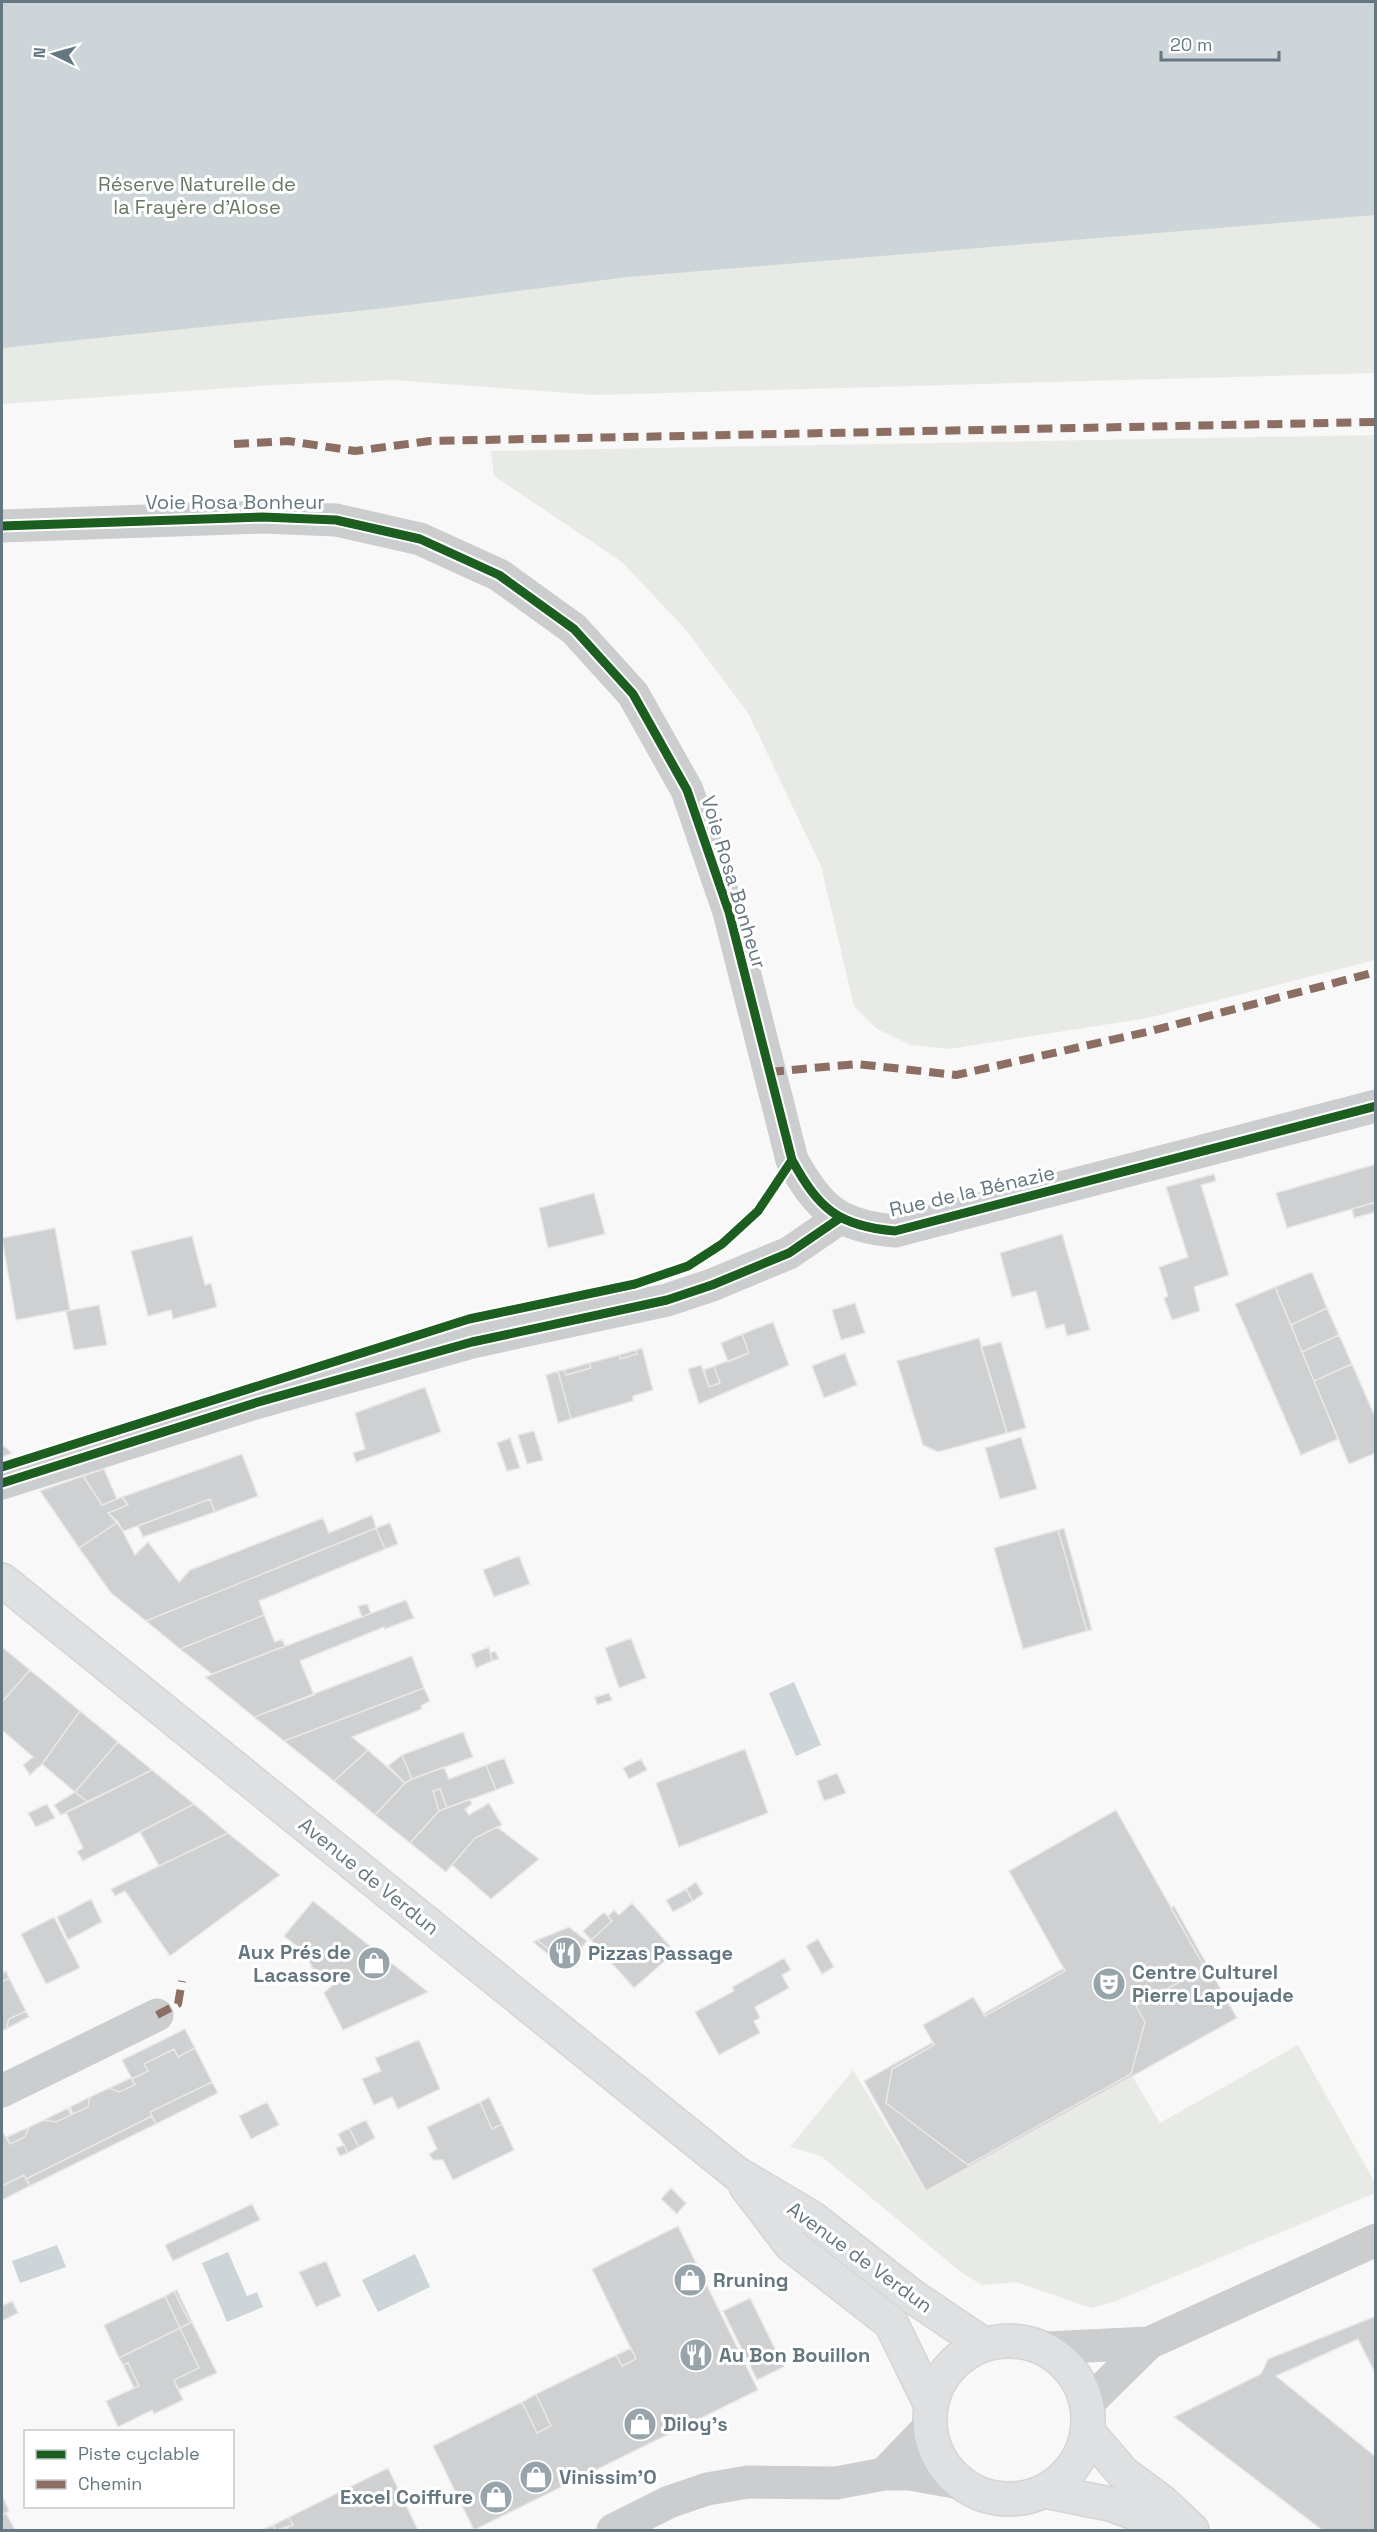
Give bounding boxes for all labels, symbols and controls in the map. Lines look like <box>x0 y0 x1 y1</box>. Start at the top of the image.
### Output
north arrow <box>24 24 84 84</box>
scale bar <box>1161 24 1280 62</box>
text: 20 m <box>1170 33 1213 56</box>
text: N <box>29 46 50 59</box>
park label: Réserve Naturelle de la Frayère d'Alose <box>98 171 296 220</box>
street label: Voie Rosa Bonheur <box>145 489 325 515</box>
street label: Voie Rosa Bonheur <box>695 792 773 972</box>
street label: Rue de la Bénazie <box>887 1159 1057 1223</box>
street label: Avenue de Verdun <box>293 1811 445 1941</box>
restaurant icon: Pizzas Passage <box>547 1935 583 1971</box>
place label: Aux Prés de Lacassore <box>238 1939 351 1988</box>
place label: Pizzas Passage <box>588 1940 733 1966</box>
shop icon: Aux Prés de Lacassore <box>356 1945 392 1981</box>
place label: Centre Culturel Pierre Lapoujade <box>1132 1959 1294 2008</box>
theatre icon: Centre Culturel Pierre Lapoujade <box>1091 1966 1127 2002</box>
street label: Avenue de Verdun <box>782 2196 938 2318</box>
shop icon: Rruning <box>672 2262 708 2298</box>
place label: Rruning <box>713 2267 789 2293</box>
restaurant icon: Au Bon Bouillon <box>678 2337 714 2373</box>
place label: Au Bon Bouillon <box>719 2342 870 2368</box>
shop icon: Diloy's <box>622 2406 658 2442</box>
place label: Diloy's <box>663 2411 728 2437</box>
legend <box>24 2430 234 2508</box>
text: Piste cyclable <box>78 2442 200 2465</box>
shop icon: Vinissim'O <box>518 2459 554 2495</box>
place label: Vinissim'O <box>559 2464 657 2490</box>
text: Chemin <box>78 2472 142 2495</box>
shop icon: Excel Coiffure <box>478 2479 514 2515</box>
place label: Excel Coiffure <box>340 2484 473 2510</box>

